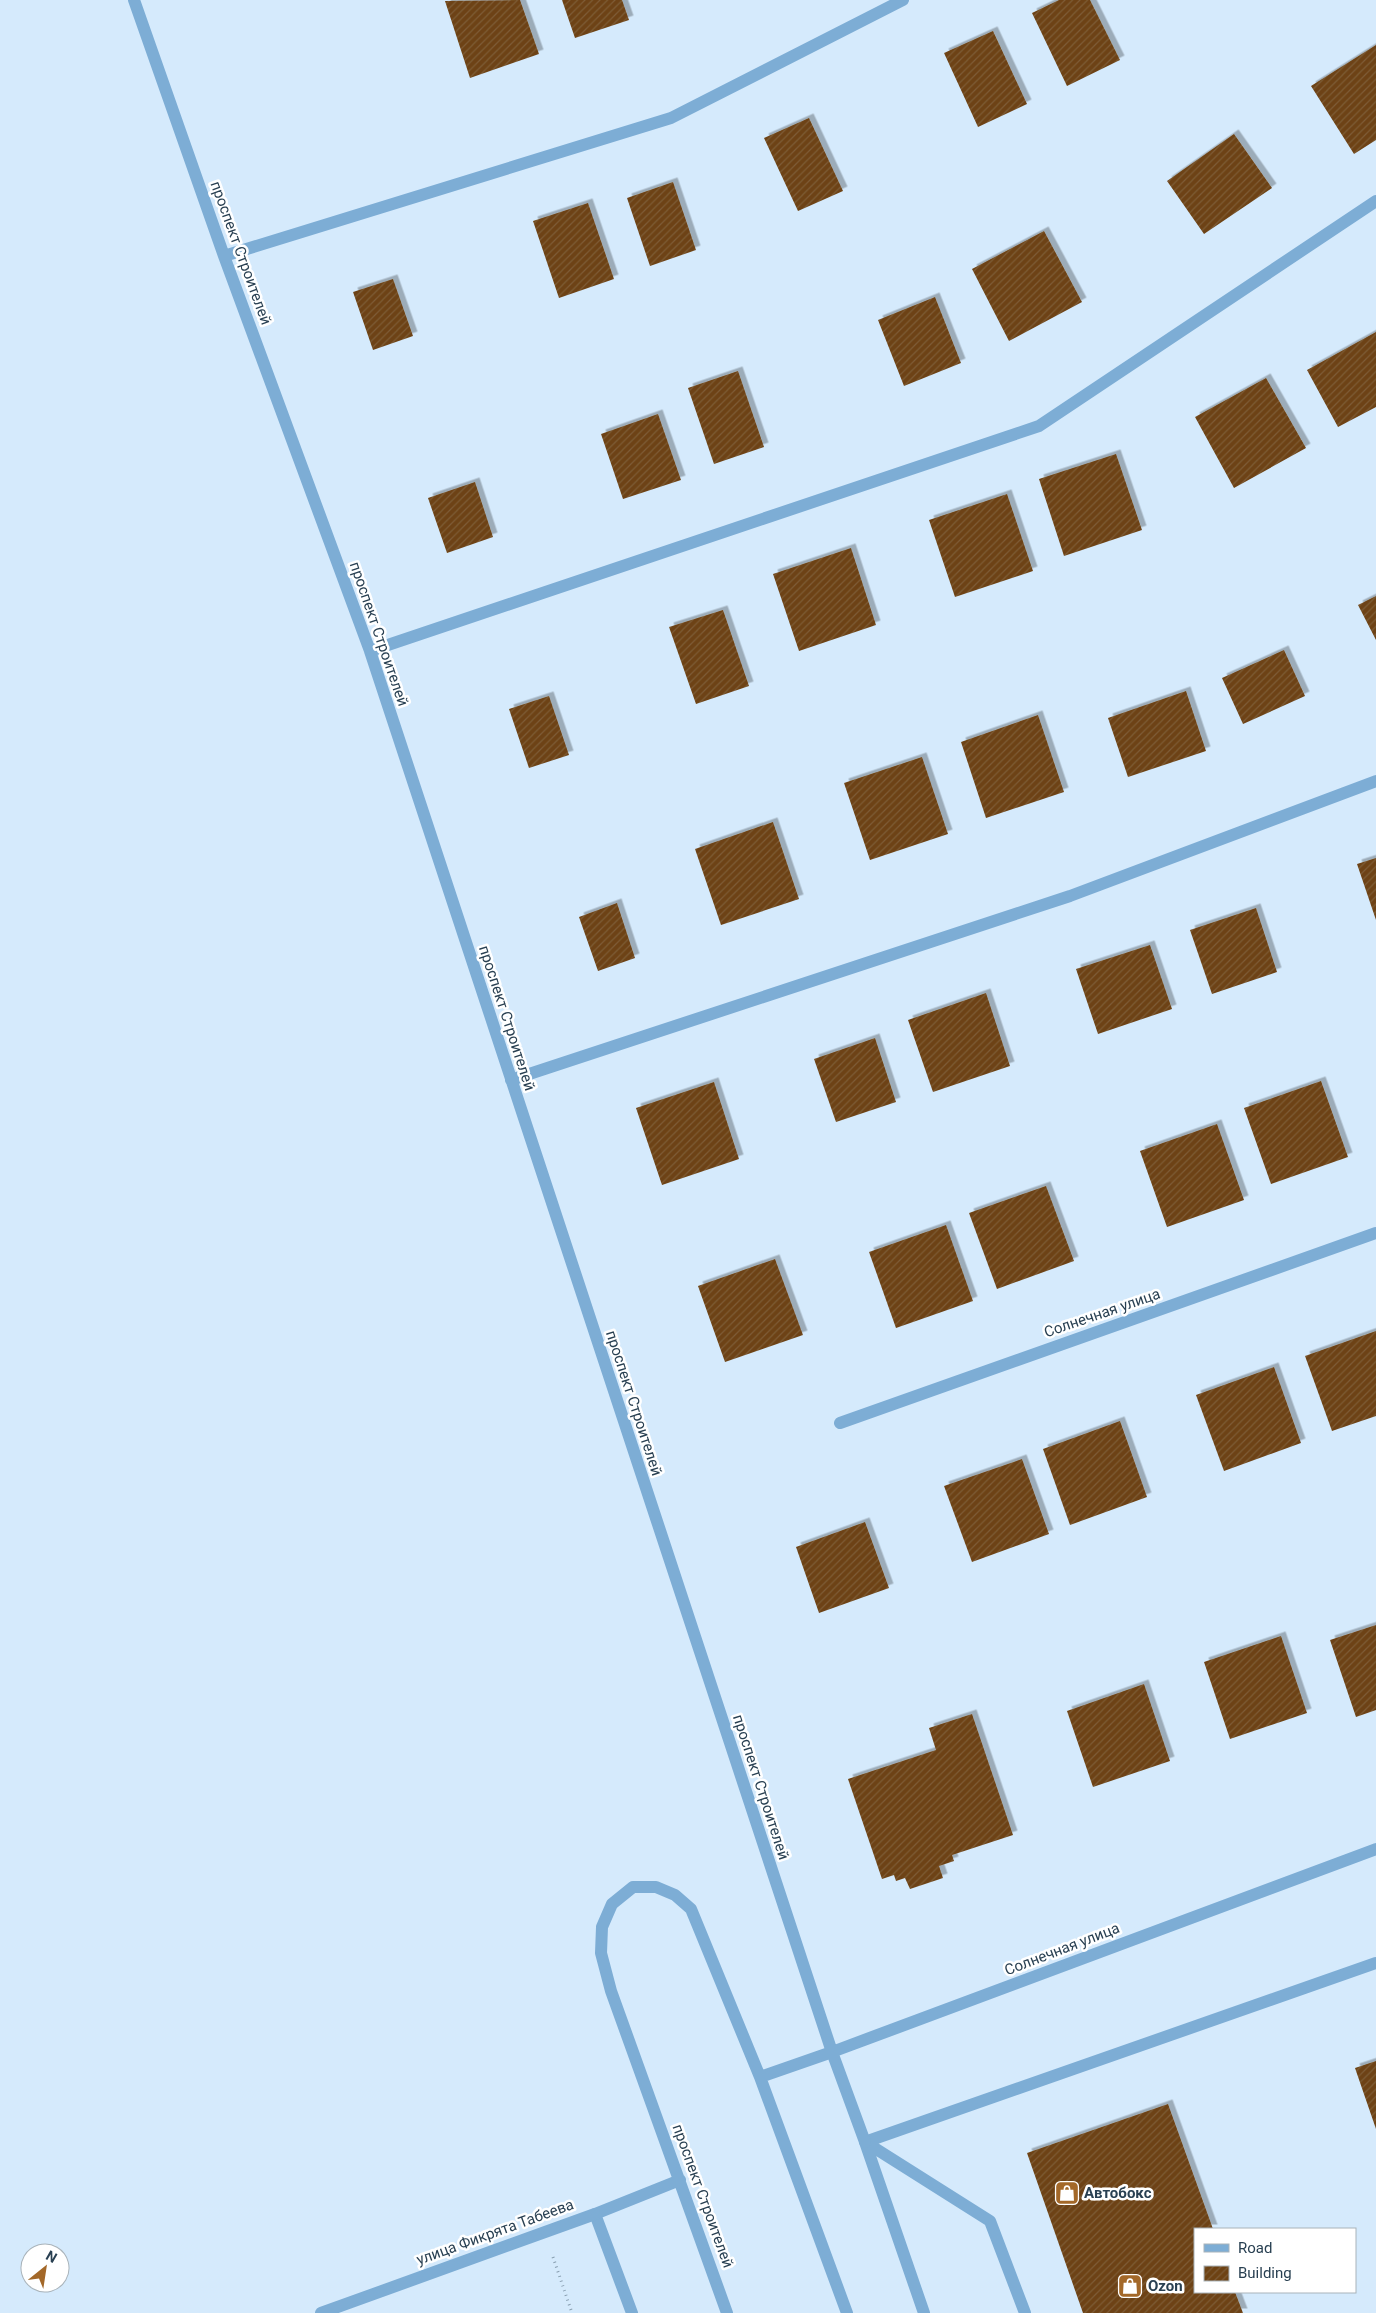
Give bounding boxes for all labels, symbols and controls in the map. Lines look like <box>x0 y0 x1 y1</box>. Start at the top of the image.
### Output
street label: проспект Строителей <box>207 179 275 327</box>
street label: проспект Строителей <box>346 559 412 709</box>
street label: проспект Строителей <box>475 943 539 1093</box>
street label: Солнечная улица <box>1042 1285 1162 1341</box>
street label: проспект Строителей <box>602 1328 666 1478</box>
street label: проспект Строителей <box>729 1712 793 1862</box>
street label: Солнечная улица <box>1002 1919 1122 1979</box>
street label: проспект Строителей <box>669 2122 737 2270</box>
shop icon: Автобокс <box>1054 2180 1080 2206</box>
place label: Автобокс <box>1084 2184 1152 2202</box>
street label: улица Фикрята Табеева <box>414 2195 576 2269</box>
legend <box>1194 2228 1356 2293</box>
text: Road <box>1238 2239 1272 2257</box>
north arrow <box>20 2243 70 2293</box>
text: N <box>43 2247 60 2266</box>
text: Building <box>1238 2264 1292 2282</box>
shop icon: Ozon <box>1117 2273 1143 2299</box>
place label: Ozon <box>1148 2277 1183 2295</box>

